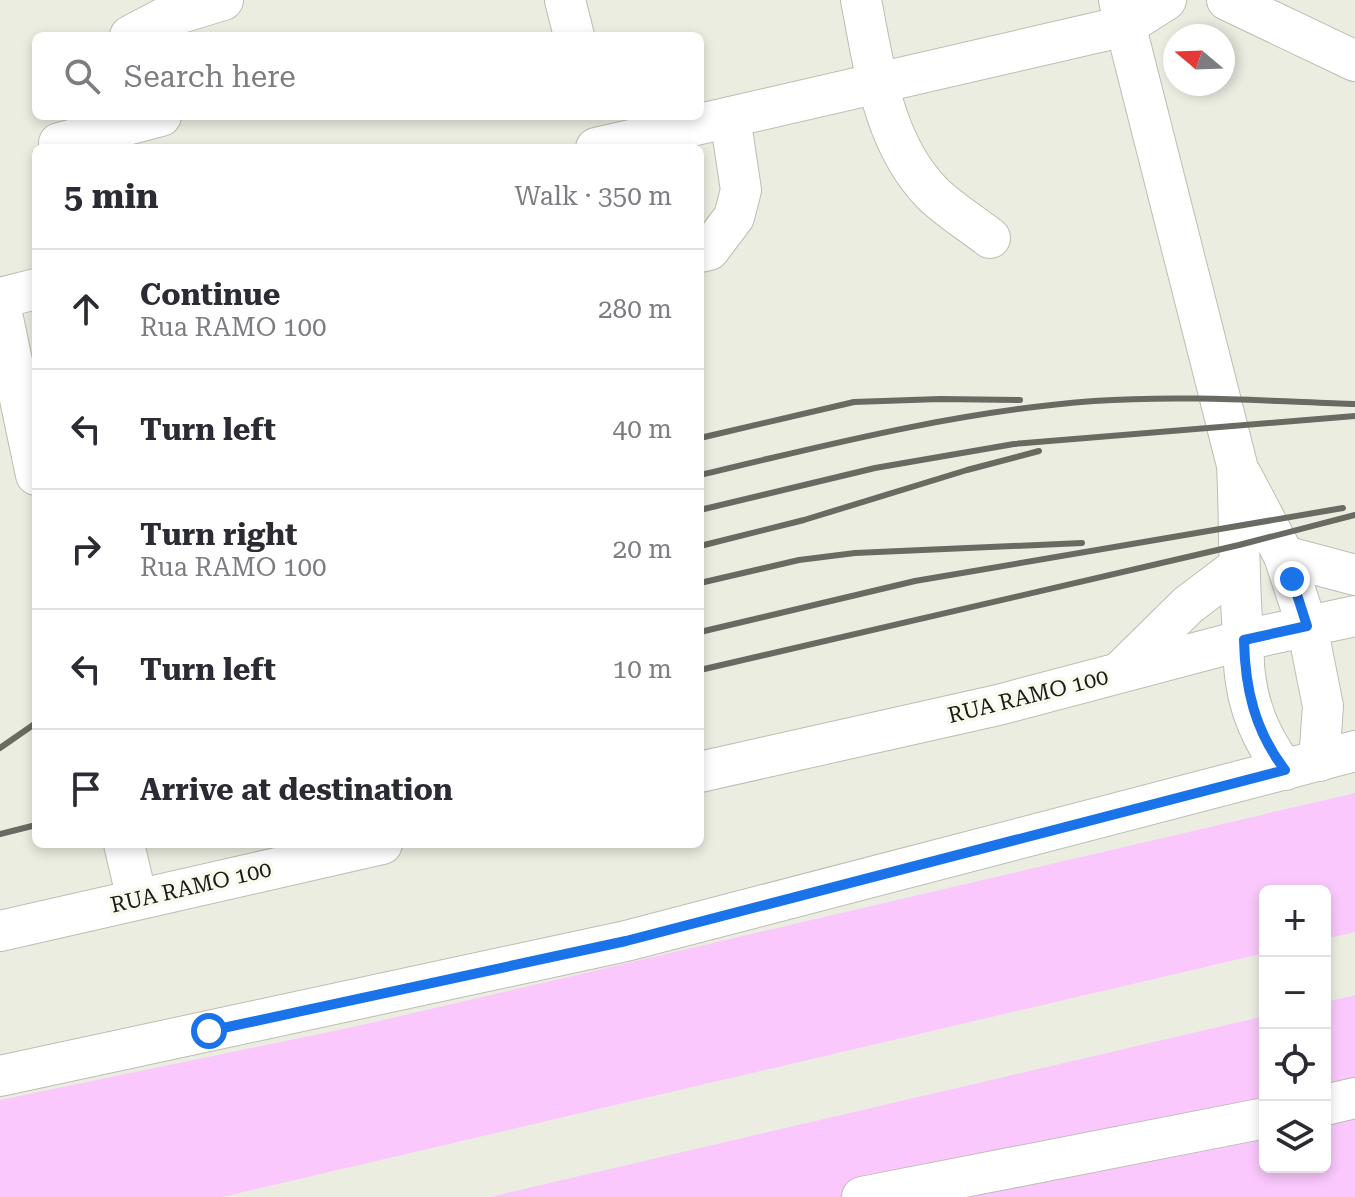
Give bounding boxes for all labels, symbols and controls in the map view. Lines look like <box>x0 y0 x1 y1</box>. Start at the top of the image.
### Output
north arrow <box>1163 24 1235 96</box>
search box <box>32 32 704 120</box>
icon: search <box>60 54 104 98</box>
text: Search here <box>124 59 296 94</box>
text: 5 min <box>64 176 159 216</box>
text: Walk · 350 m <box>514 181 672 211</box>
text: Continue <box>140 277 280 312</box>
icon: ahead <box>64 287 108 331</box>
text: 280 m <box>598 294 672 324</box>
text: Rua RAMO 100 <box>140 312 327 342</box>
icon: left <box>64 407 108 451</box>
text: Turn left <box>140 412 276 447</box>
text: 40 m <box>613 414 672 444</box>
text: Turn right <box>140 517 297 552</box>
icon: right <box>64 527 108 571</box>
text: 20 m <box>613 534 672 564</box>
text: Rua RAMO 100 <box>140 552 327 582</box>
route end <box>1274 561 1310 597</box>
icon: left <box>64 647 108 691</box>
text: Turn left <box>140 652 276 687</box>
text: 10 m <box>613 654 672 684</box>
street label: RUA RAMO 100 <box>945 664 1111 728</box>
icon: arrive <box>64 767 108 811</box>
text: Arrive at destination <box>140 772 453 807</box>
street label: RUA RAMO 100 <box>108 856 274 918</box>
map controls <box>1259 885 1331 1173</box>
button: + <box>1259 885 1331 957</box>
button: − <box>1259 957 1331 1029</box>
route start <box>191 1013 227 1049</box>
button: locate <box>1259 1029 1331 1101</box>
button: layers <box>1259 1101 1331 1173</box>

